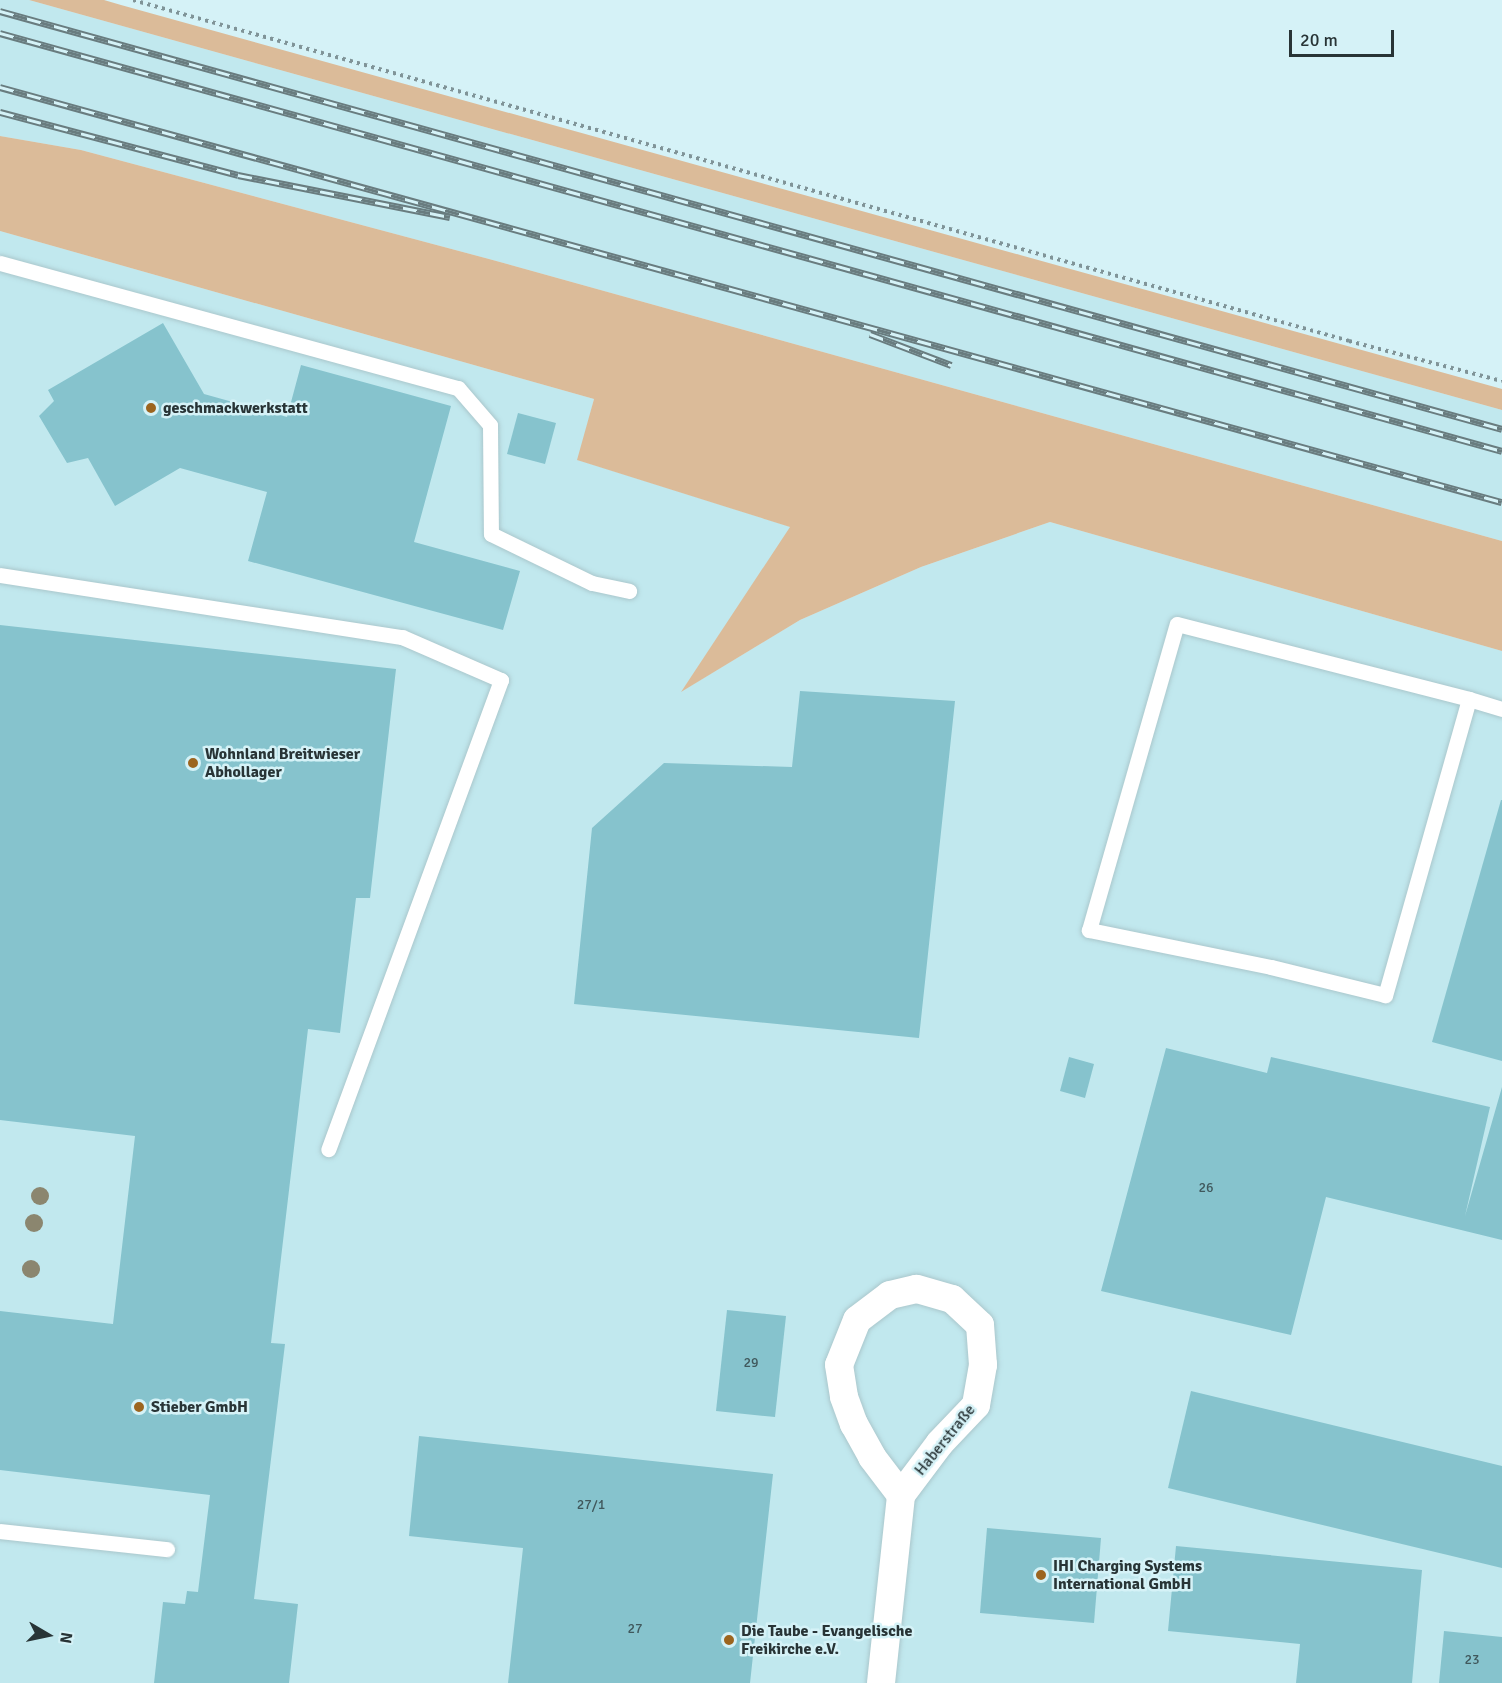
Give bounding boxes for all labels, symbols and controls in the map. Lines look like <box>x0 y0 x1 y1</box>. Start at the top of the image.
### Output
scale bar <box>1292 18 1397 56</box>
text: 20 m <box>1300 29 1338 51</box>
place label: geschmackwerkstatt <box>163 398 308 418</box>
marker: geschmackwerkstatt <box>144 401 158 415</box>
place label: Wohnland Breitwieser Abhollager <box>205 744 360 782</box>
marker: Wohnland Breitwieser Abhollager <box>186 756 200 770</box>
house number: 26 <box>1198 1180 1214 1196</box>
house number: 29 <box>743 1355 759 1371</box>
place label: Stieber GmbH <box>151 1397 248 1417</box>
marker: Stieber GmbH <box>132 1400 146 1414</box>
street label: Haberstraße <box>911 1401 979 1479</box>
house number: 27/1 <box>577 1497 605 1513</box>
place label: IHI Charging Systems International GmbH <box>1053 1556 1202 1594</box>
marker: IHI Charging Systems International GmbH <box>1034 1568 1048 1582</box>
north arrow <box>18 1605 78 1665</box>
house number: 27 <box>627 1621 643 1637</box>
place label: Die Taube - Evangelische Freikirche e.V. <box>741 1621 912 1659</box>
text: N <box>55 1631 77 1645</box>
marker: Die Taube - Evangelische Freikirche e.V. <box>722 1633 736 1647</box>
house number: 23 <box>1464 1652 1480 1668</box>

